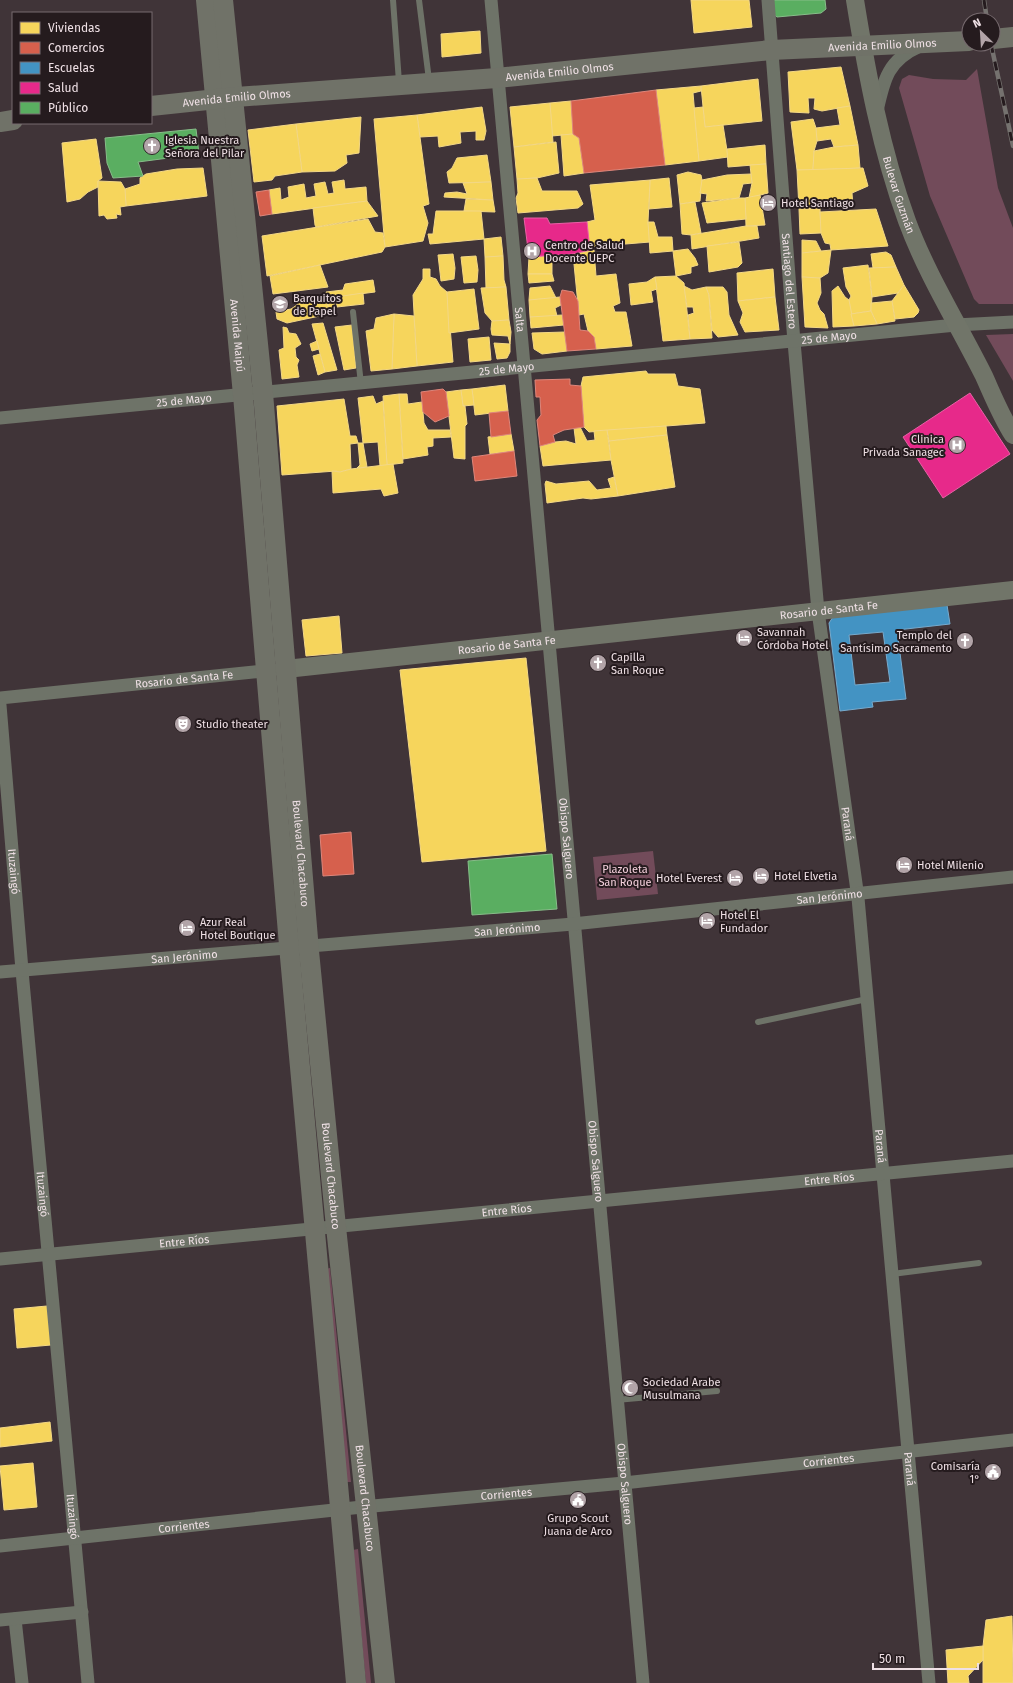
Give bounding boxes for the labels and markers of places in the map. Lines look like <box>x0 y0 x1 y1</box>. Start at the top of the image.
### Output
place label: Iglesia Nuestra Señora del Pilar <box>165 134 245 160</box>
church icon: Iglesia Nuestra Señora del Pilar <box>142 136 162 156</box>
hotel icon: Hotel Santiago <box>758 193 778 213</box>
place label: Hotel Santiago <box>781 197 854 210</box>
place label: Centro de Salud Docente UEPC <box>545 239 624 265</box>
hospital icon: Centro de Salud Docente UEPC <box>522 241 542 261</box>
place label: Barquitos de Papel <box>293 292 341 318</box>
school or university icon: Barquitos de Papel <box>270 294 290 314</box>
place label: Clinica Privada Sanagec <box>863 433 944 459</box>
hospital icon: Clinica Privada Sanagec <box>947 435 967 455</box>
place label: Savannah Córdoba Hotel <box>757 626 829 652</box>
hotel icon: Savannah Córdoba Hotel <box>734 628 754 648</box>
place label: Templo del Santísimo Sacramento <box>840 629 952 655</box>
church icon: Templo del Santísimo Sacramento <box>955 631 975 651</box>
place label: Capilla San Roque <box>611 651 664 677</box>
church icon: Capilla San Roque <box>588 653 608 673</box>
theatre icon: Studio theater <box>173 714 193 734</box>
place label: Studio theater <box>196 718 268 731</box>
hotel icon: Hotel Milenio <box>894 855 914 875</box>
place label: Hotel Milenio <box>917 859 984 872</box>
hotel icon: Hotel Elvetia <box>751 866 771 886</box>
hotel icon: Hotel Everest <box>725 868 745 888</box>
place label: Hotel Elvetia <box>774 870 837 883</box>
place label: Hotel Everest <box>656 872 722 885</box>
place label: Hotel El Fundador <box>720 909 768 935</box>
hotel icon: Hotel El Fundador <box>697 911 717 931</box>
place label: Azur Real Hotel Boutique <box>200 916 275 942</box>
hotel icon: Azur Real Hotel Boutique <box>177 918 197 938</box>
place label: Sociedad Arabe Musulmana <box>643 1376 721 1402</box>
mosque icon: Sociedad Arabe Musulmana <box>620 1378 640 1398</box>
place label: Comisaría 1° <box>931 1460 980 1486</box>
public building icon: Comisaría 1° <box>983 1462 1003 1482</box>
public building icon: Grupo Scout Juana de Arco <box>568 1490 588 1510</box>
place label: Grupo Scout Juana de Arco <box>544 1512 612 1538</box>

